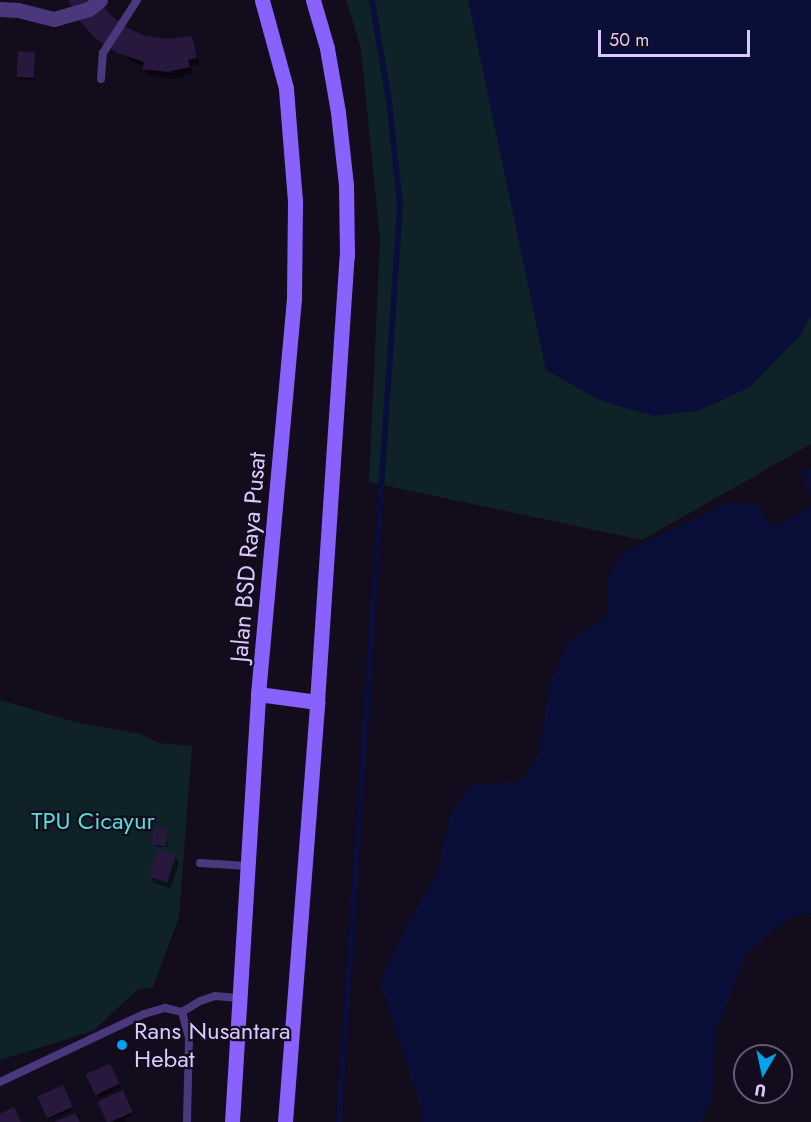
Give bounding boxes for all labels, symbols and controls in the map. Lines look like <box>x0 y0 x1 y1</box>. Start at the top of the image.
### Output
scale bar <box>601 18 752 56</box>
text: 50 m <box>609 27 649 53</box>
street label: Jalan BSD Raya Pusat <box>224 451 272 663</box>
park label: TPU Cicayur <box>31 807 155 835</box>
place label: Rans Nusantara Hebat <box>134 1017 291 1073</box>
marker: Rans Nusantara Hebat <box>115 1038 129 1052</box>
north arrow <box>733 1044 793 1104</box>
text: U <box>753 1078 768 1103</box>

